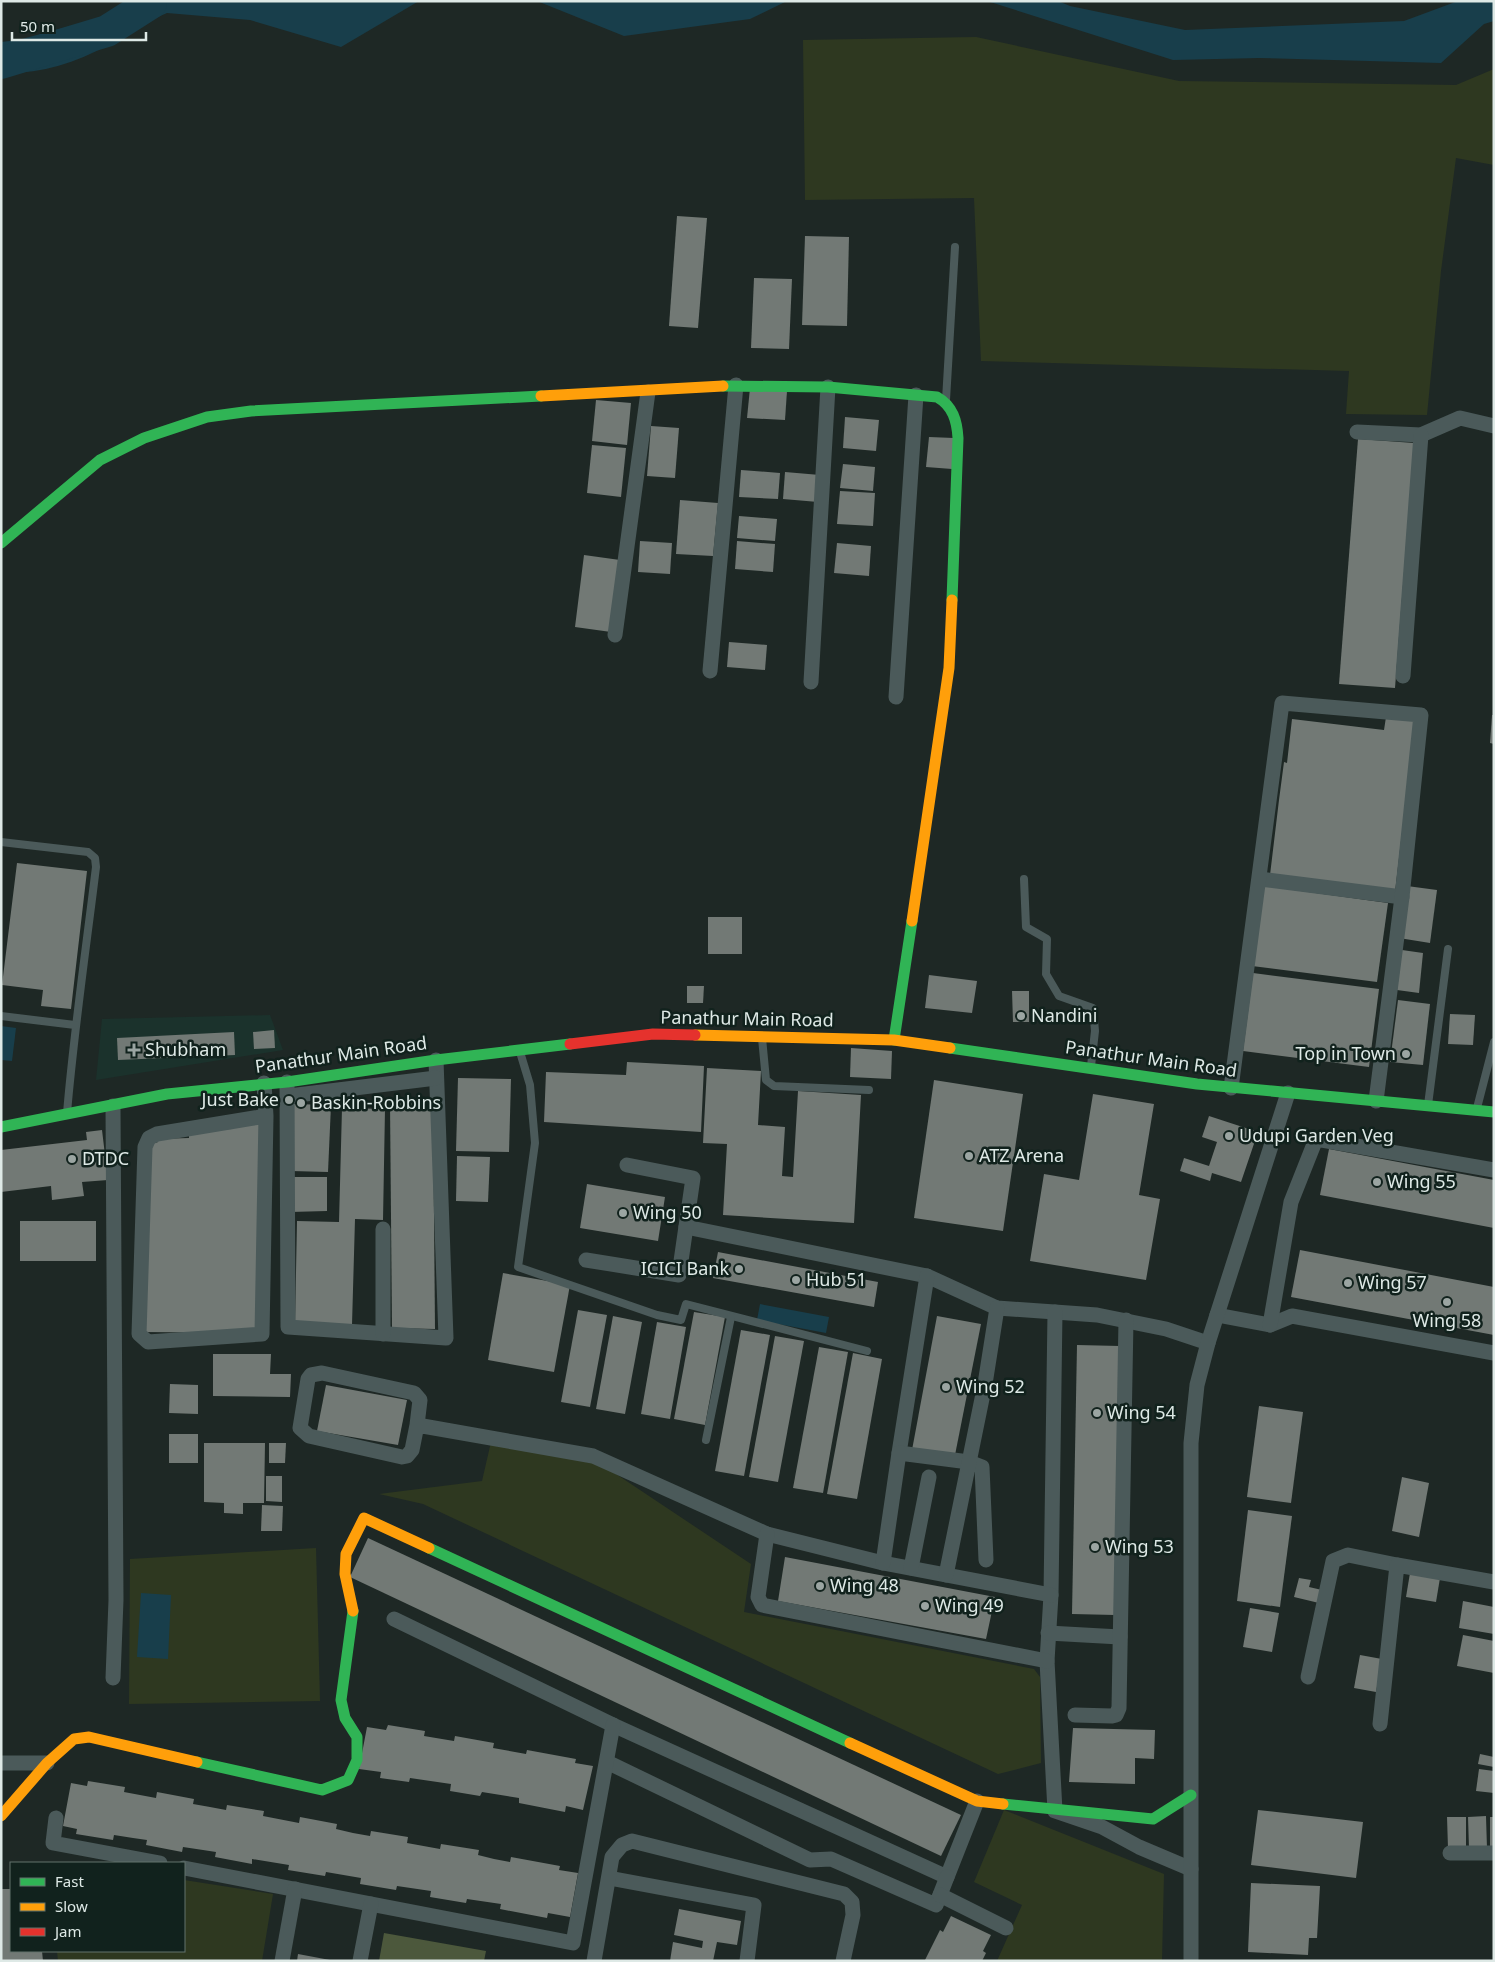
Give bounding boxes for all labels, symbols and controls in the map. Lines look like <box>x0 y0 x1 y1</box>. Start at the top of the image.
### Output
scale bar <box>12 10 146 42</box>
text: 50 m <box>20 16 55 36</box>
place label: Nandini <box>1031 1003 1097 1027</box>
street label: Panathur Main Road <box>660 1004 834 1032</box>
marker: Nandini <box>1015 1010 1027 1022</box>
street label: Panathur Main Road <box>253 1030 428 1078</box>
street label: Panathur Main Road <box>1064 1034 1239 1082</box>
place label: Shubham <box>145 1037 226 1061</box>
place label: Top in Town <box>1296 1041 1396 1065</box>
marker: Shubham <box>127 1043 141 1057</box>
marker: Top in Town <box>1400 1048 1412 1060</box>
place label: Just Bake <box>200 1087 279 1111</box>
place label: Baskin-Robbins <box>311 1090 441 1114</box>
marker: Just Bake <box>283 1094 295 1106</box>
marker: Baskin-Robbins <box>295 1097 307 1109</box>
place label: Udupi Garden Veg <box>1239 1123 1394 1147</box>
marker: Udupi Garden Veg <box>1223 1130 1235 1142</box>
place label: ATZ Arena <box>979 1143 1064 1167</box>
place label: DTDC <box>82 1146 129 1170</box>
marker: ATZ Arena <box>963 1150 975 1162</box>
marker: DTDC <box>66 1153 78 1165</box>
place label: Wing 55 <box>1387 1169 1456 1193</box>
marker: Wing 55 <box>1371 1176 1383 1188</box>
place label: Wing 50 <box>633 1200 702 1224</box>
marker: Wing 50 <box>617 1207 629 1219</box>
place label: ICICI Bank <box>641 1256 729 1280</box>
marker: ICICI Bank <box>733 1263 745 1275</box>
place label: Hub 51 <box>806 1267 867 1291</box>
place label: Wing 57 <box>1358 1270 1427 1294</box>
marker: Hub 51 <box>790 1274 802 1286</box>
marker: Wing 57 <box>1342 1277 1354 1289</box>
marker: Wing 58 <box>1441 1296 1453 1308</box>
place label: Wing 58 <box>1413 1308 1481 1332</box>
place label: Wing 52 <box>956 1374 1025 1398</box>
marker: Wing 52 <box>940 1381 952 1393</box>
place label: Wing 54 <box>1107 1400 1176 1424</box>
marker: Wing 54 <box>1091 1407 1103 1419</box>
place label: Wing 53 <box>1105 1534 1174 1558</box>
marker: Wing 53 <box>1089 1541 1101 1553</box>
place label: Wing 48 <box>830 1573 899 1597</box>
marker: Wing 48 <box>814 1580 826 1592</box>
place label: Wing 49 <box>935 1593 1004 1617</box>
marker: Wing 49 <box>919 1600 931 1612</box>
legend <box>10 1862 185 1952</box>
text: Fast <box>55 1871 84 1891</box>
text: Slow <box>55 1896 88 1916</box>
text: Jam <box>53 1921 82 1941</box>

